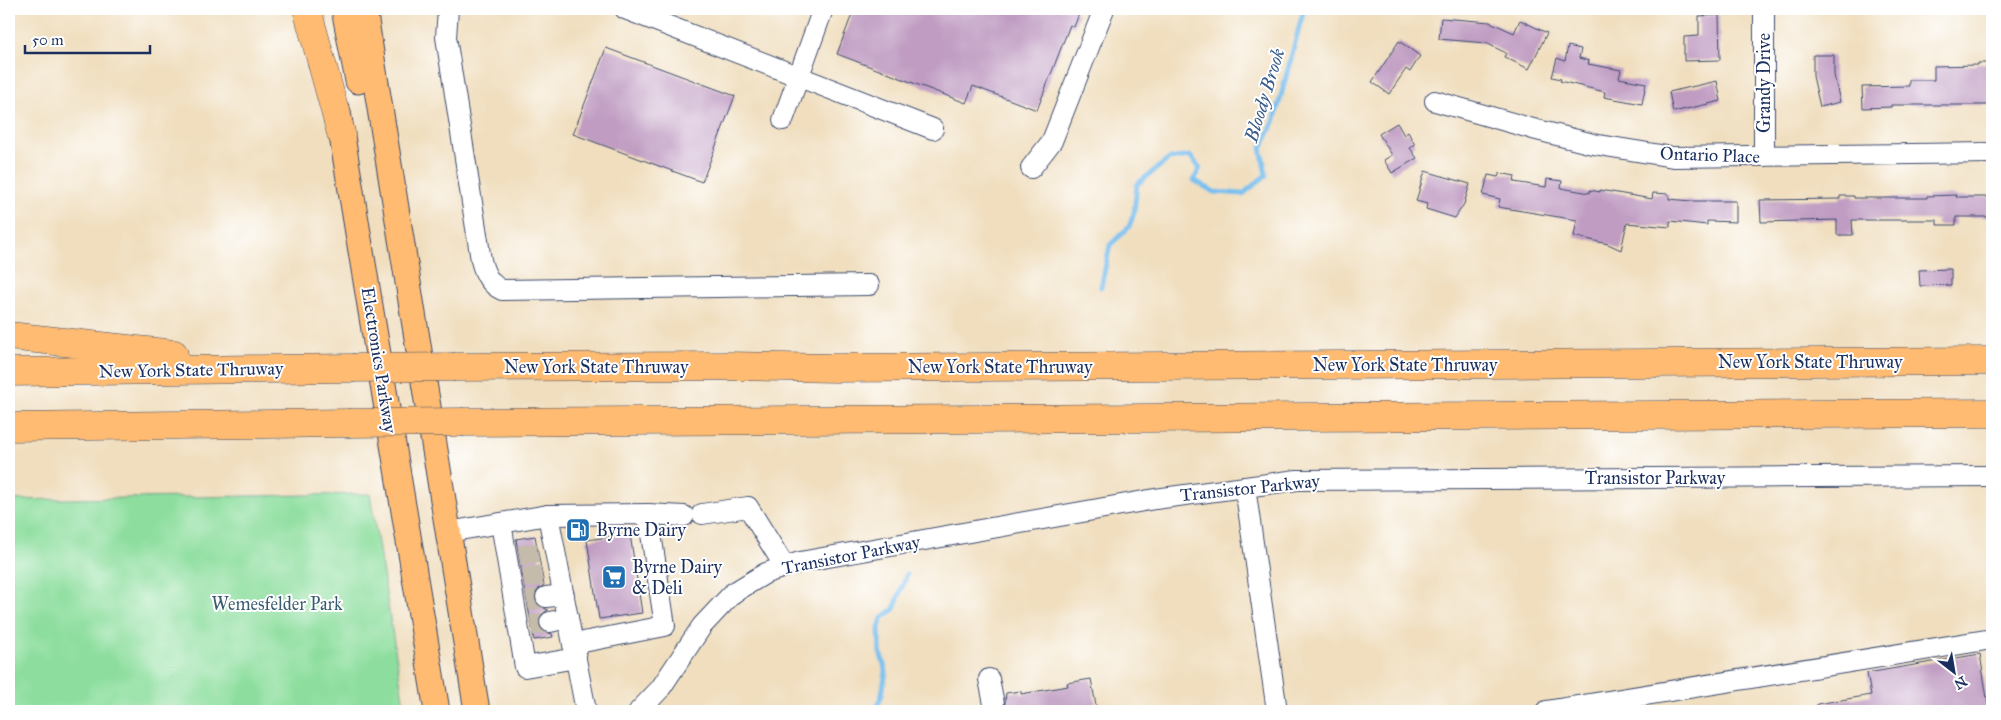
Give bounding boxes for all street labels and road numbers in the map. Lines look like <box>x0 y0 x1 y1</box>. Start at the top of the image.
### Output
street label: Grandy Drive <box>1753 33 1775 133</box>
street label: Ontario Place <box>1660 142 1760 168</box>
street label: Electronics Parkway <box>357 285 402 435</box>
street label: New York State Thruway <box>1718 351 1903 373</box>
street label: New York State Thruway <box>1313 354 1498 376</box>
street label: New York State Thruway <box>504 356 689 378</box>
street label: New York State Thruway <box>908 356 1093 378</box>
street label: New York State Thruway <box>98 357 284 383</box>
street label: Transistor Parkway <box>1585 467 1726 489</box>
street label: Transistor Parkway <box>1179 470 1321 506</box>
street label: Transistor Parkway <box>780 531 923 579</box>

